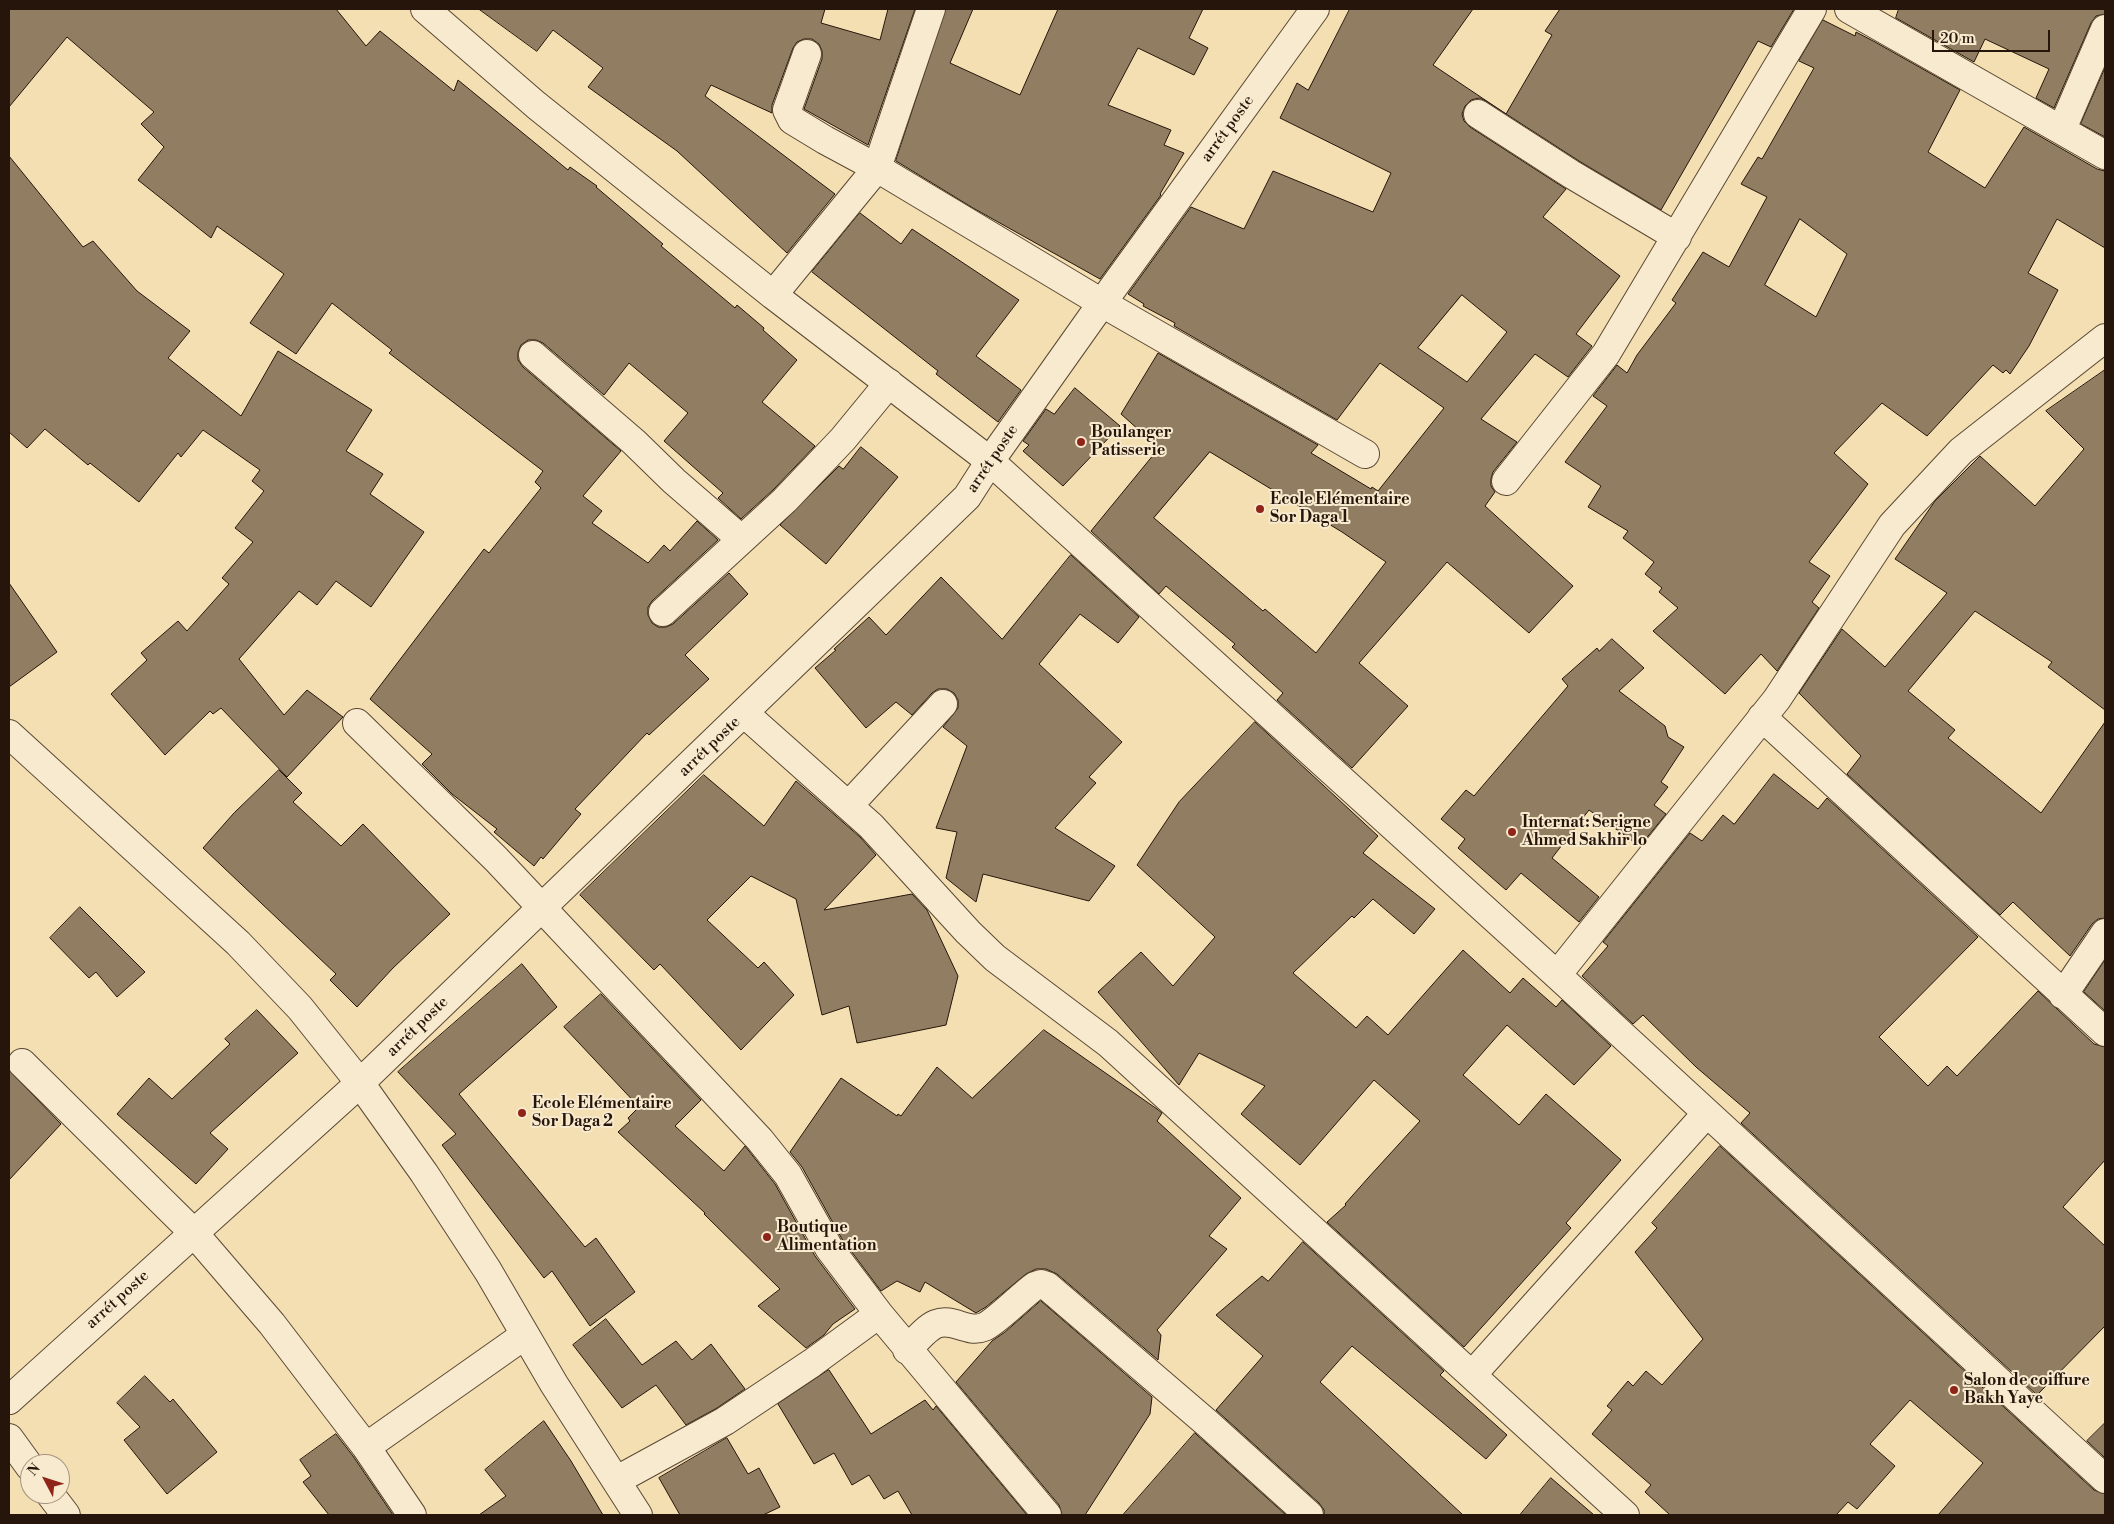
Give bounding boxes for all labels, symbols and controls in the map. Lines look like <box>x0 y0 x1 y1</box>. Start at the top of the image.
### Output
scale bar <box>1934 20 2052 52</box>
text: 20 m <box>1940 29 1975 48</box>
street label: arrét poste <box>1197 92 1259 166</box>
street label: arrét poste <box>963 421 1023 497</box>
place label: Boulanger Patisserie <box>1091 423 1172 461</box>
marker: Boulanger Patisserie <box>1075 436 1087 448</box>
place label: Ecole Elémentaire Sor Daga 1 <box>1270 490 1410 528</box>
marker: Ecole Elémentaire Sor Daga 1 <box>1254 503 1266 515</box>
street label: arrét poste <box>675 713 745 781</box>
place label: Internat: Serigne Ahmed Sakhir lo <box>1522 813 1651 851</box>
marker: Internat: Serigne Ahmed Sakhir lo <box>1506 826 1518 838</box>
street label: arrét poste <box>383 993 453 1061</box>
place label: Ecole Elémentaire Sor Daga 2 <box>532 1094 672 1132</box>
marker: Ecole Elémentaire Sor Daga 2 <box>516 1107 528 1119</box>
place label: Boutique Alimentation <box>777 1218 877 1256</box>
marker: Boutique Alimentation <box>761 1231 773 1243</box>
street label: arrét poste <box>83 1267 153 1333</box>
place label: Salon de coiffure Bakh Yaye <box>1964 1371 2090 1409</box>
marker: Salon de coiffure Bakh Yaye <box>1948 1384 1960 1396</box>
north arrow <box>20 1454 70 1504</box>
text: N <box>24 1460 45 1480</box>

